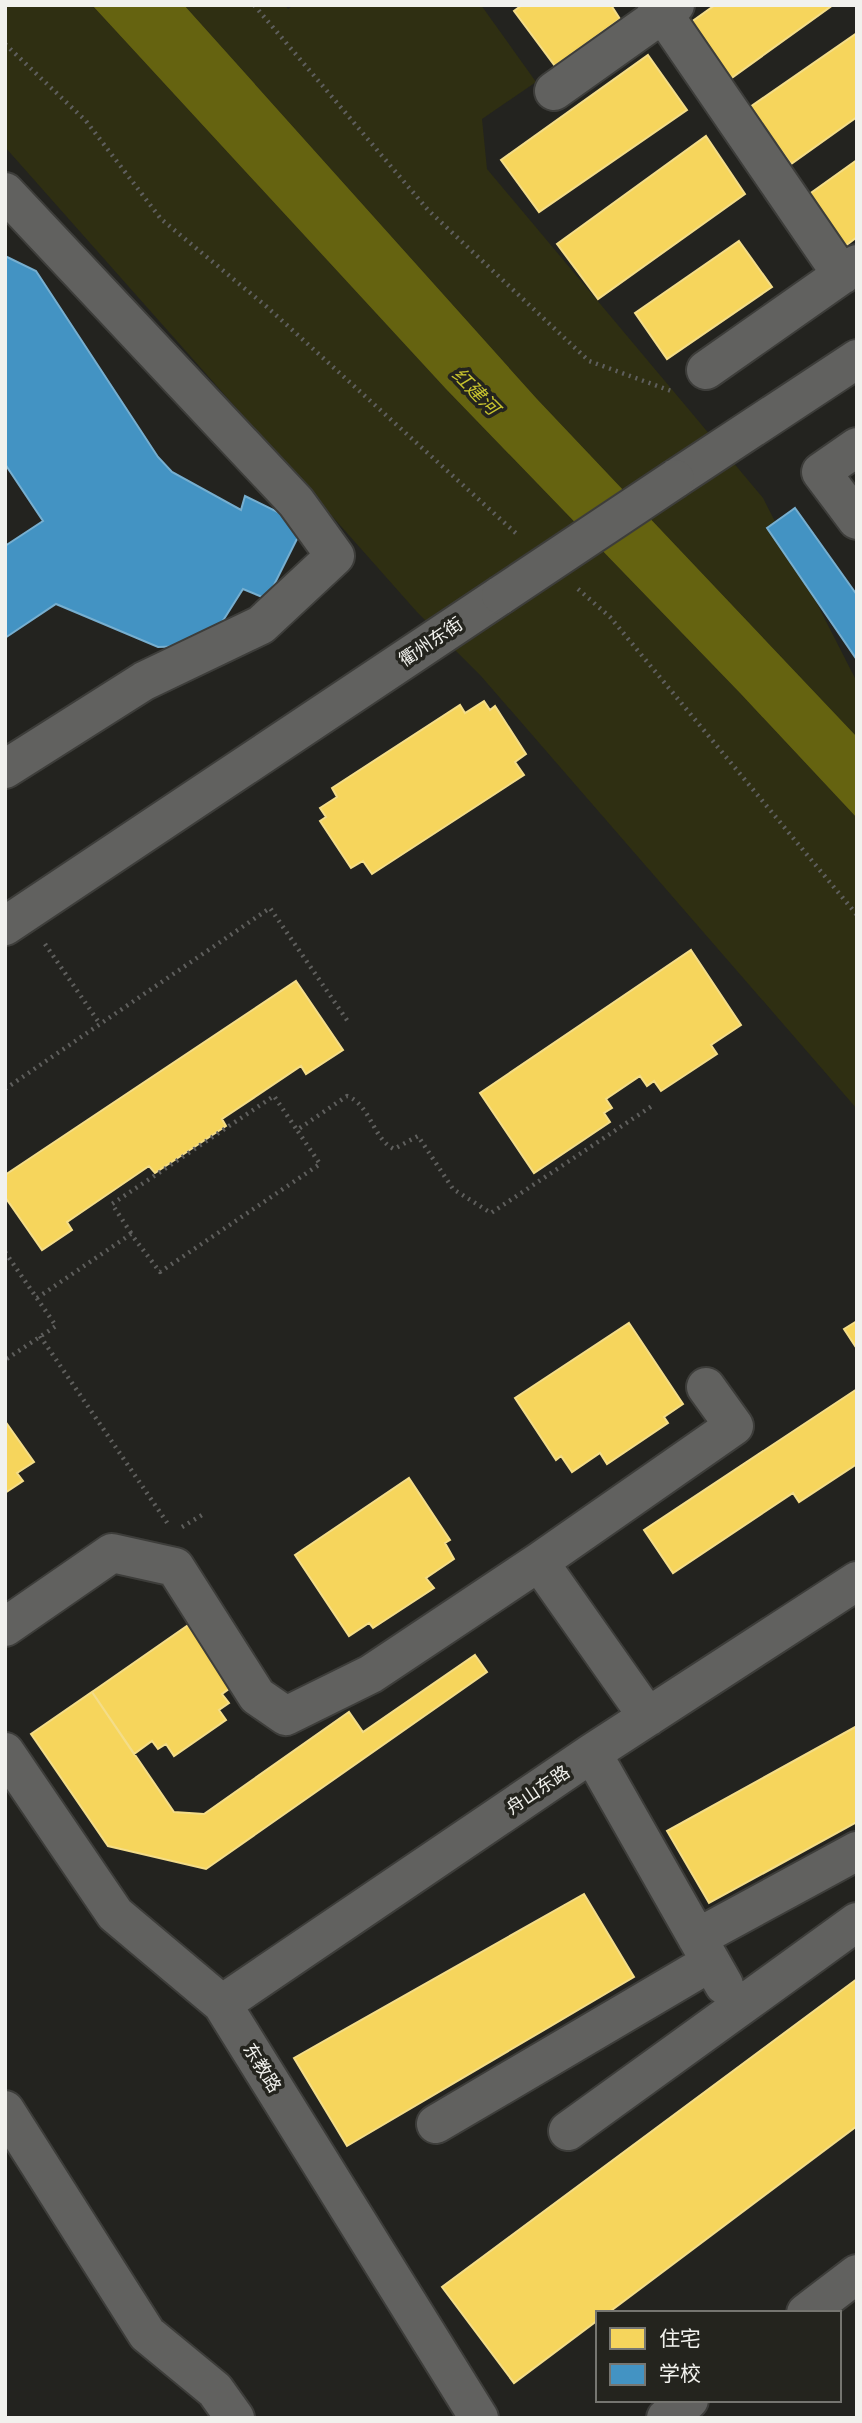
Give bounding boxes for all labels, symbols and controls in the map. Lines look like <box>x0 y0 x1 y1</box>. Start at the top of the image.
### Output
water label: 红建河 <box>446 360 510 424</box>
street label: 衢州东街 <box>393 610 468 673</box>
street label: 舟山东路 <box>500 1758 575 1821</box>
street label: 东教路 <box>237 2038 288 2098</box>
legend <box>596 2311 841 2402</box>
text: 住宅 <box>659 2322 701 2354</box>
text: 学校 <box>659 2357 701 2389</box>

